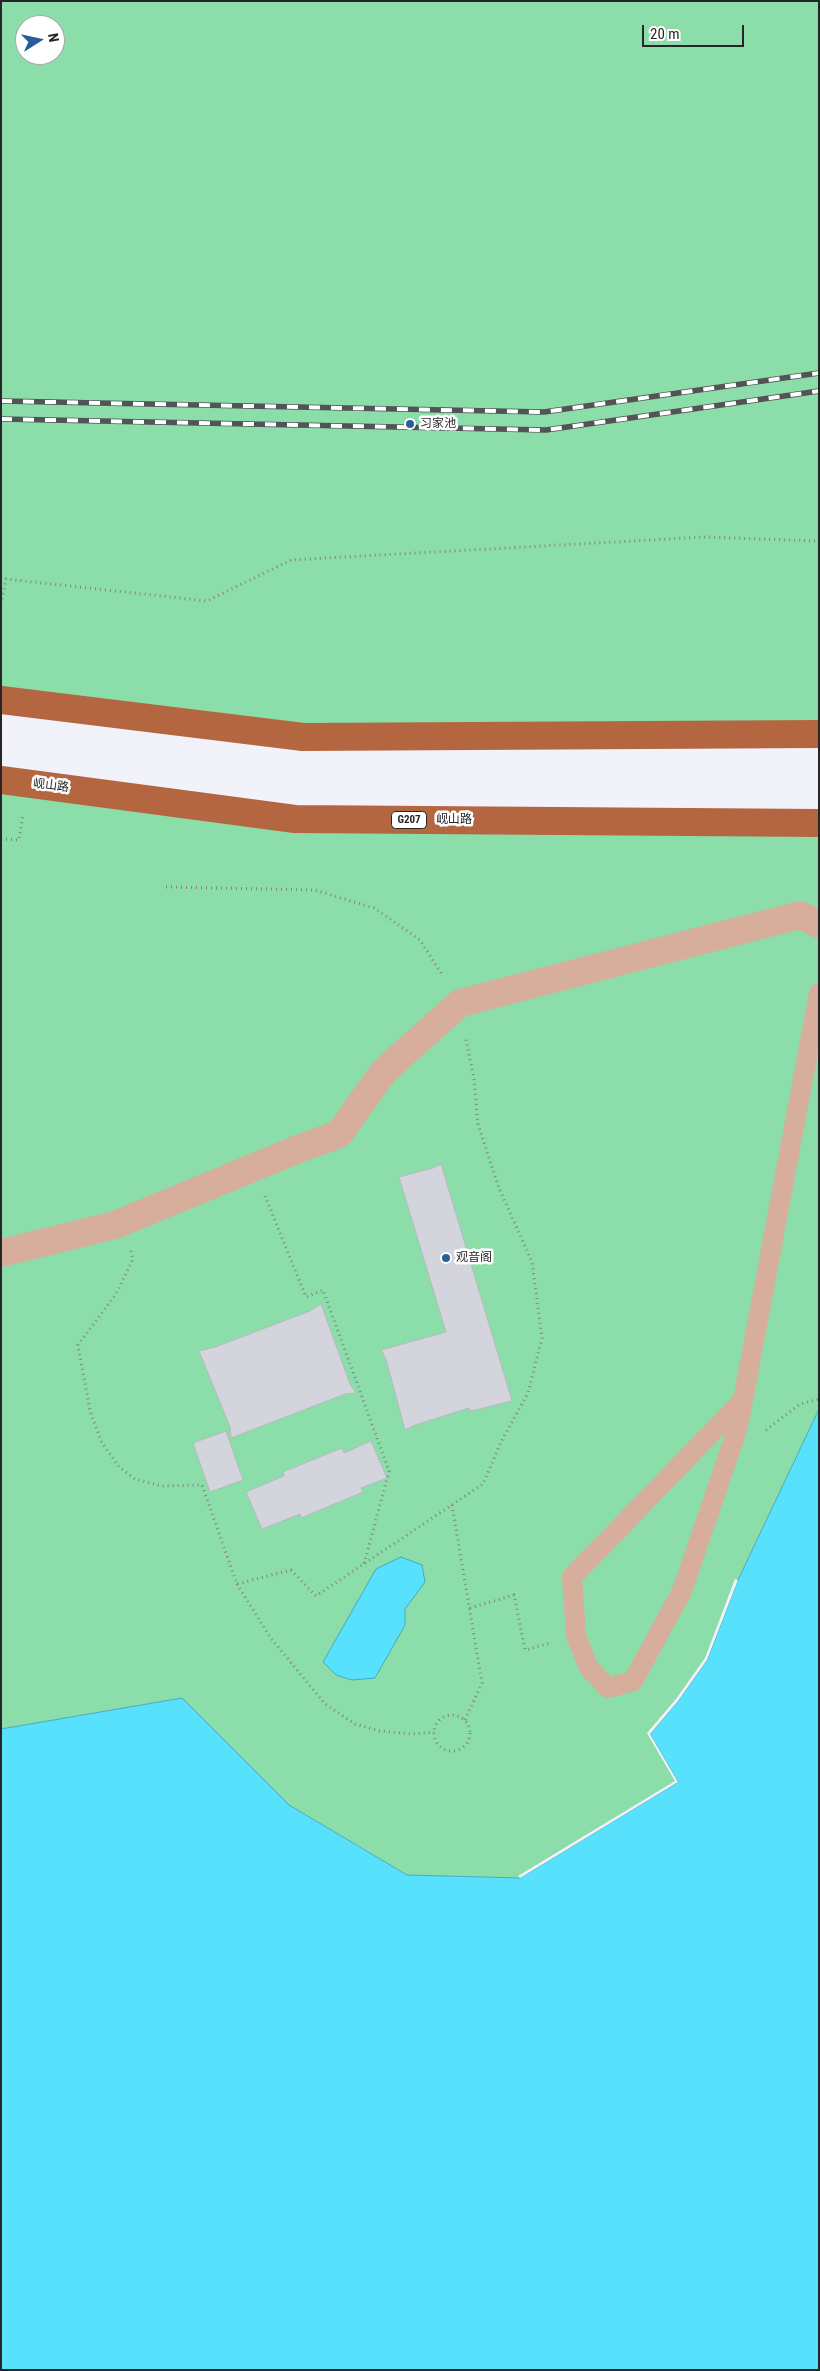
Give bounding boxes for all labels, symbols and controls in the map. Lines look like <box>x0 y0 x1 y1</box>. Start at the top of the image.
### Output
north arrow <box>15 15 65 65</box>
scale bar <box>645 15 748 47</box>
text: 20 m <box>650 25 680 43</box>
text: N <box>45 32 62 43</box>
place label: 习家池 <box>420 417 456 431</box>
marker: 习家池 <box>404 418 416 430</box>
street label: 岘山路 <box>32 777 70 795</box>
road number: G207 <box>392 812 426 828</box>
street label: 岘山路 <box>436 813 472 827</box>
place label: 观音阁 <box>456 1251 492 1265</box>
marker: 观音阁 <box>440 1252 452 1264</box>

